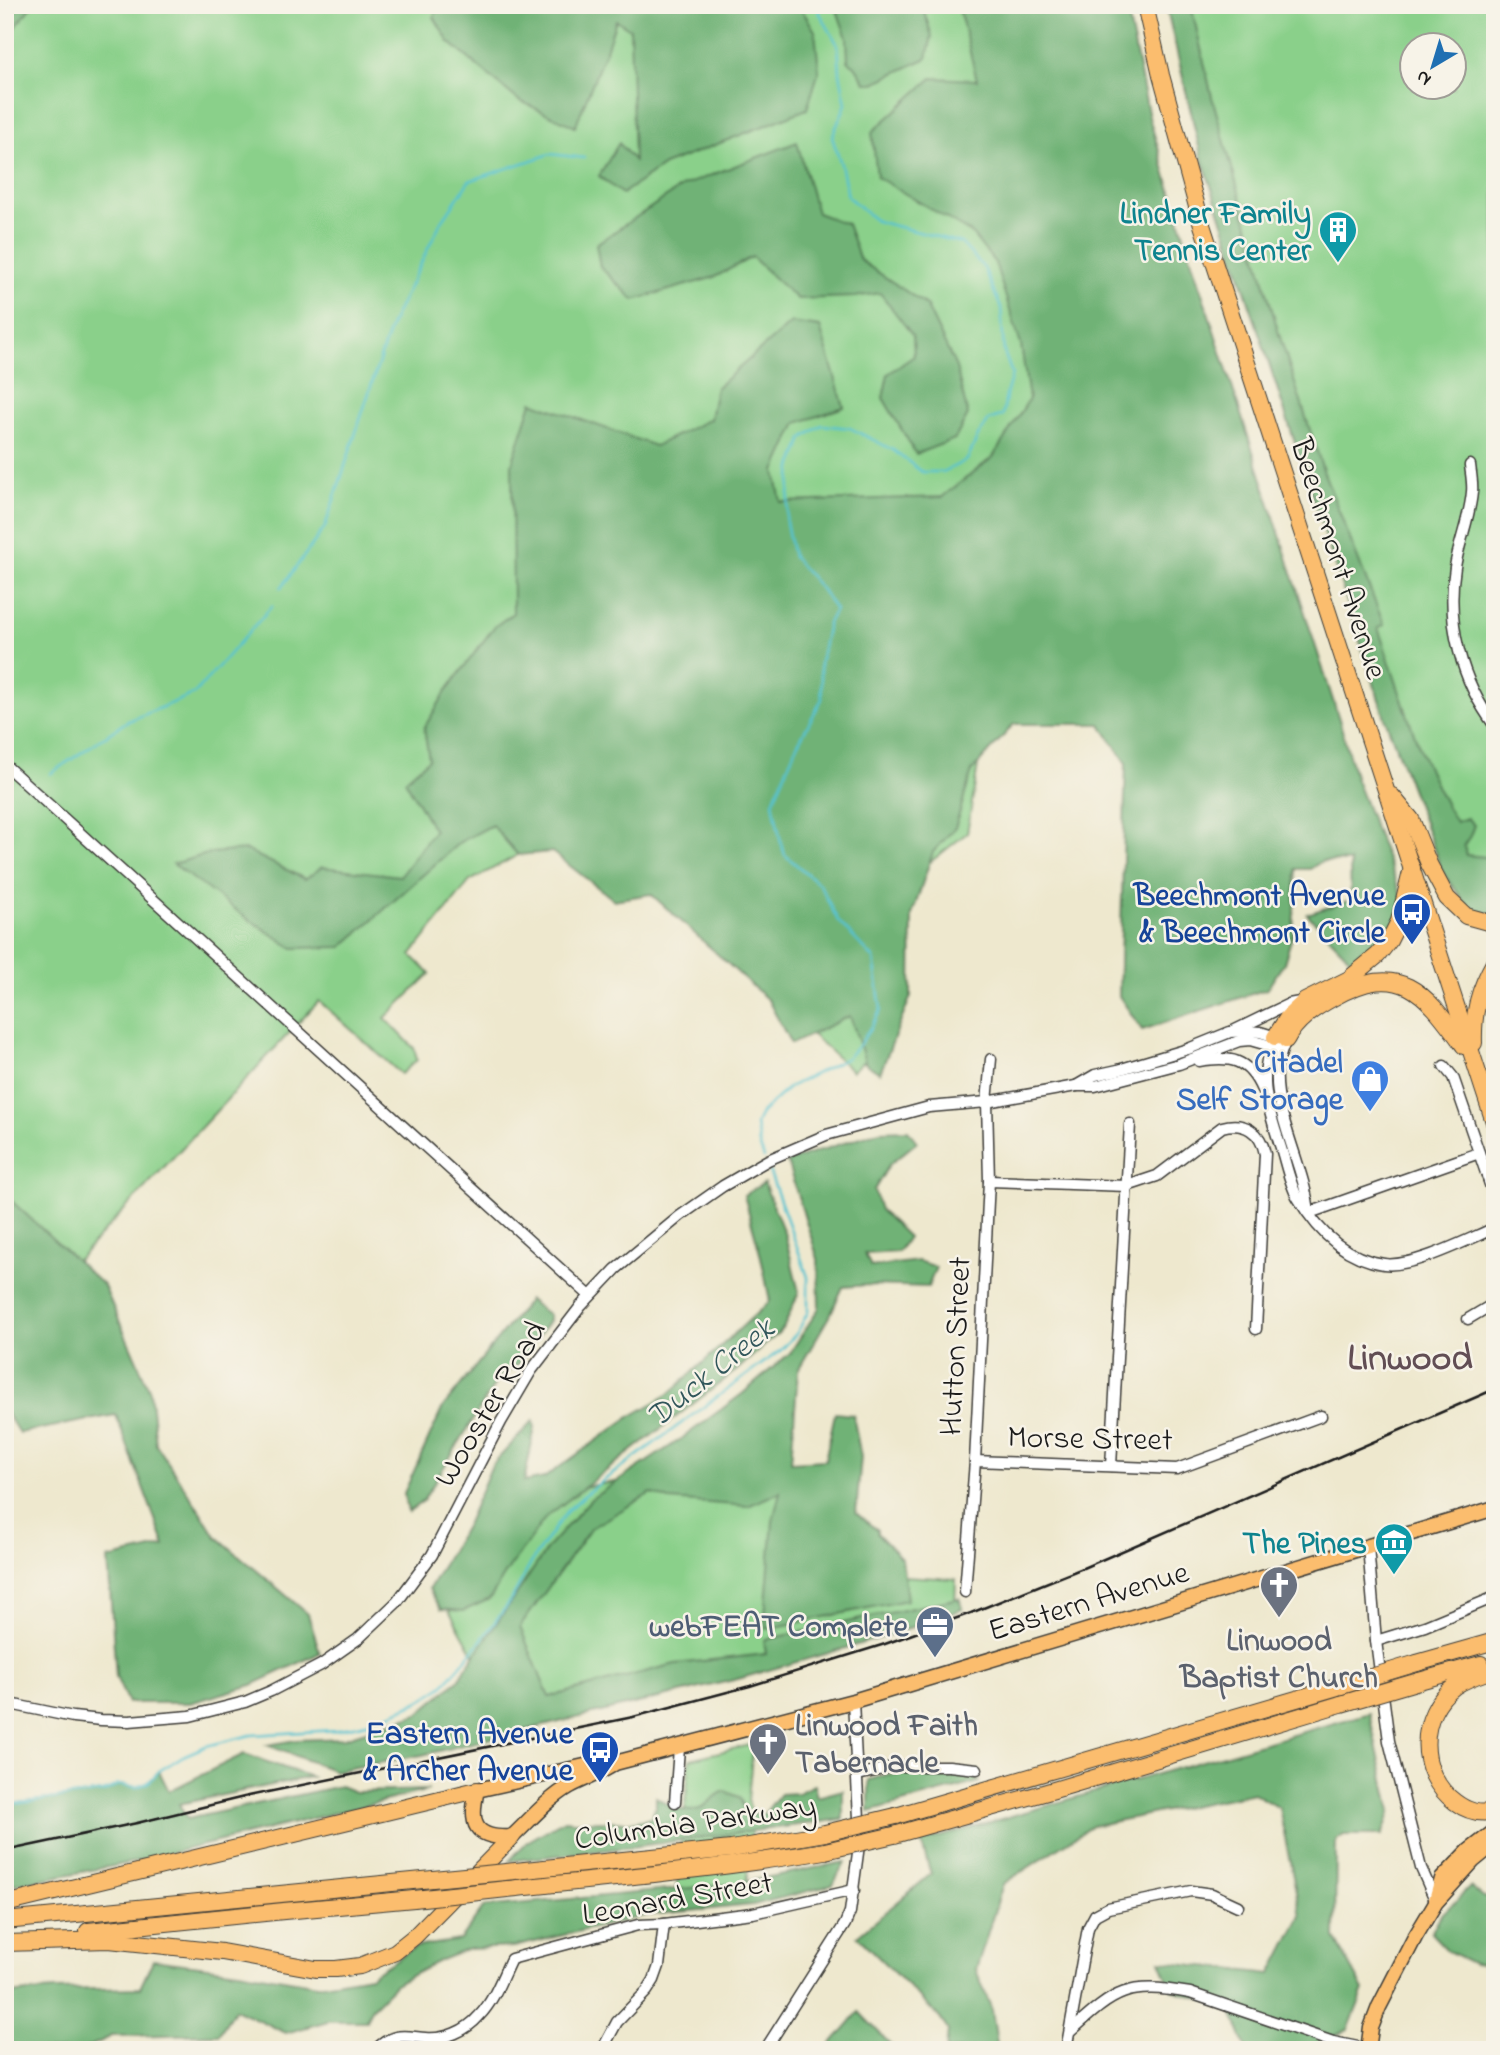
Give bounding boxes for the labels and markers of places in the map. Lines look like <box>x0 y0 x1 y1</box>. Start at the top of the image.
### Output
place label: Lindner Family Tennis Center <box>1120 192 1312 276</box>
building icon: Lindner Family Tennis Center <box>1317 209 1359 264</box>
place label: Beechmont Avenue & Beechmont Circle <box>1132 874 1387 958</box>
bus stop icon: Beechmont Avenue & Beechmont Circle <box>1391 891 1433 946</box>
place label: Citadel Self Storage <box>1176 1041 1345 1126</box>
shop icon: Citadel Self Storage <box>1349 1058 1391 1113</box>
museum icon: The Pines <box>1373 1521 1415 1576</box>
place label: The Pines <box>1242 1522 1367 1569</box>
church icon: Linwood Baptist Church <box>1258 1564 1300 1619</box>
office icon: webFEAT Complete <box>914 1604 956 1659</box>
place label: webFEAT Complete <box>649 1605 910 1652</box>
place label: Linwood Baptist Church <box>1178 1619 1378 1703</box>
place label: Linwood Faith Tabernacle <box>795 1704 978 1788</box>
place label: Eastern Avenue & Archer Avenue <box>362 1712 575 1796</box>
church icon: Linwood Faith Tabernacle <box>747 1721 789 1776</box>
bus stop icon: Eastern Avenue & Archer Avenue <box>579 1729 621 1784</box>

